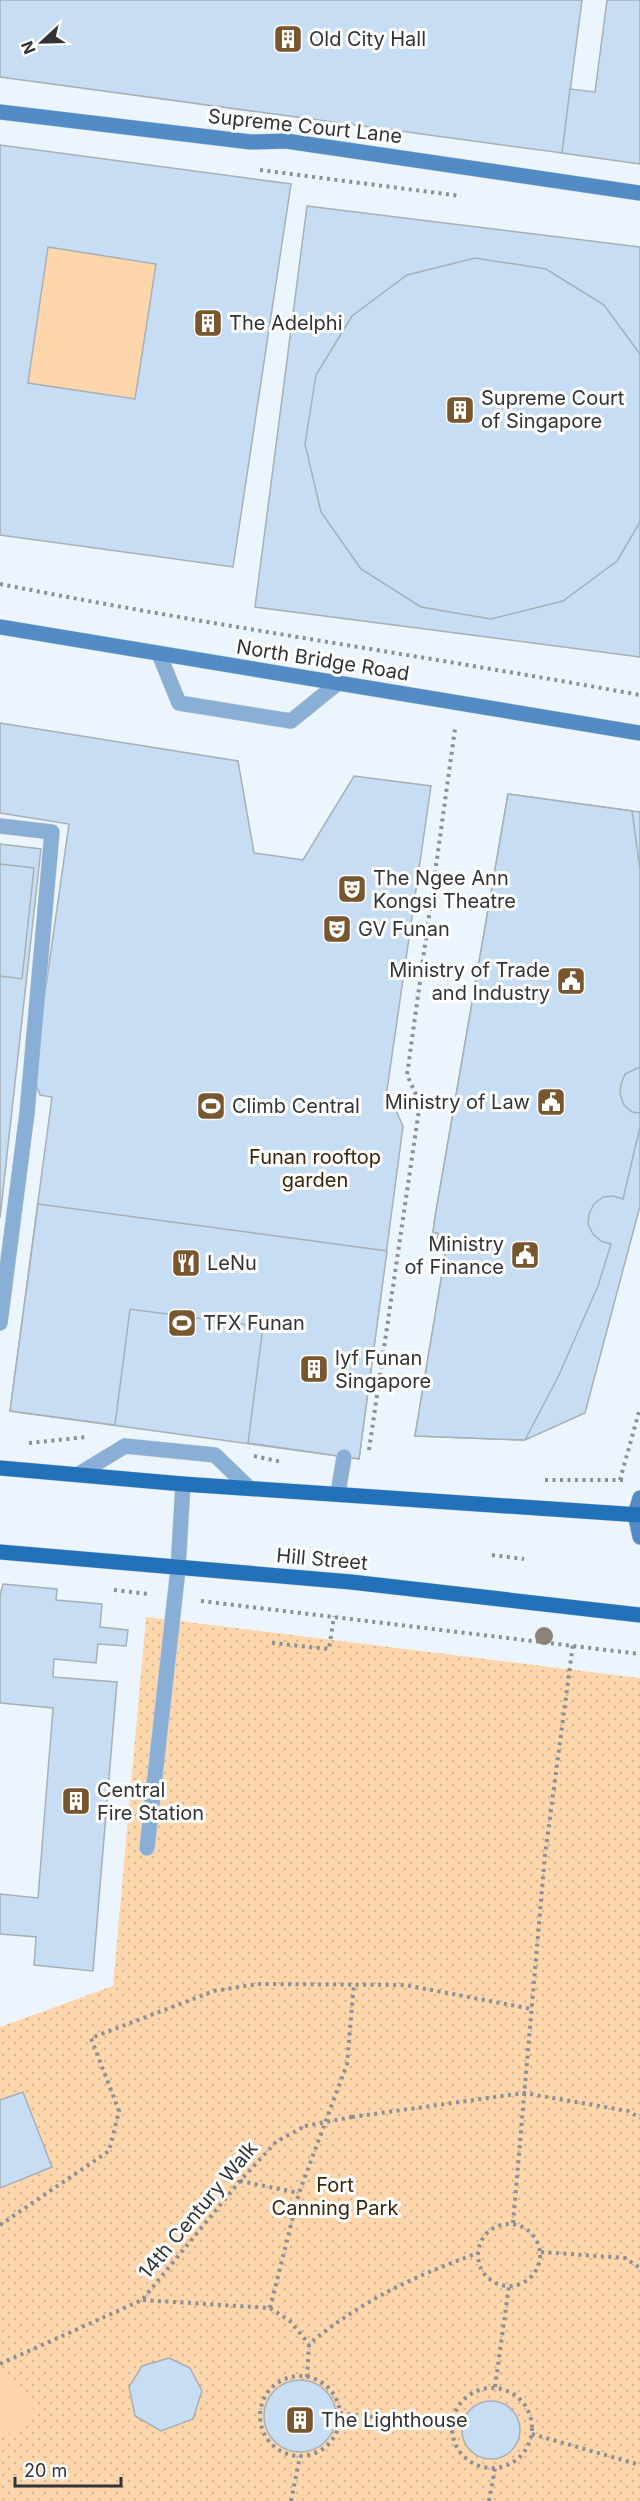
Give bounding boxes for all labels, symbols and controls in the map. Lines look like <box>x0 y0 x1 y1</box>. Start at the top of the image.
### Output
north arrow <box>12 12 72 72</box>
building icon: Old City Hall <box>272 23 304 55</box>
place label: Old City Hall <box>309 27 426 51</box>
text: N <box>17 38 40 57</box>
street label: Supreme Court Lane <box>207 104 403 148</box>
building icon: The Adelphi <box>192 307 224 339</box>
place label: The Adelphi <box>229 311 343 335</box>
place label: Supreme Court of Singapore <box>481 386 625 433</box>
building icon: Supreme Court of Singapore <box>444 394 476 426</box>
street label: North Bridge Road <box>235 634 411 686</box>
place label: The Ngee Ann Kongsi Theatre <box>373 866 516 913</box>
theatre icon: The Ngee Ann Kongsi Theatre <box>336 873 368 905</box>
theatre icon: GV Funan <box>321 913 353 945</box>
place label: GV Funan <box>358 917 450 941</box>
place label: Ministry of Trade and Industry <box>389 958 550 1005</box>
public building icon: Ministry of Trade and Industry <box>555 965 587 997</box>
public building icon: Ministry of Law <box>535 1086 567 1118</box>
sports icon: Climb Central <box>195 1090 227 1122</box>
place label: Ministry of Law <box>385 1090 530 1114</box>
place label: Climb Central <box>232 1094 360 1118</box>
park label: Funan rooftop garden <box>249 1145 381 1192</box>
place label: Ministry of Finance <box>404 1232 504 1279</box>
public building icon: Ministry of Finance <box>509 1239 541 1271</box>
restaurant icon: LeNu <box>170 1247 202 1279</box>
place label: LeNu <box>207 1251 257 1275</box>
sports icon: TFX Funan <box>166 1307 198 1339</box>
place label: TFX Funan <box>203 1311 305 1335</box>
place label: lyf Funan Singapore <box>335 1346 431 1393</box>
building icon: lyf Funan Singapore <box>298 1353 330 1385</box>
street label: Hill Street <box>275 1543 369 1575</box>
place label: Central Fire Station <box>97 1778 204 1825</box>
building icon: Central Fire Station <box>60 1785 92 1817</box>
street label: 14th Century Walk <box>134 2136 262 2284</box>
park label: Fort Canning Park <box>272 2173 398 2220</box>
building icon: The Lighthouse <box>284 2404 316 2436</box>
place label: The Lighthouse <box>321 2408 468 2432</box>
scale bar <box>15 2450 122 2488</box>
text: 20 m <box>24 2460 67 2481</box>

